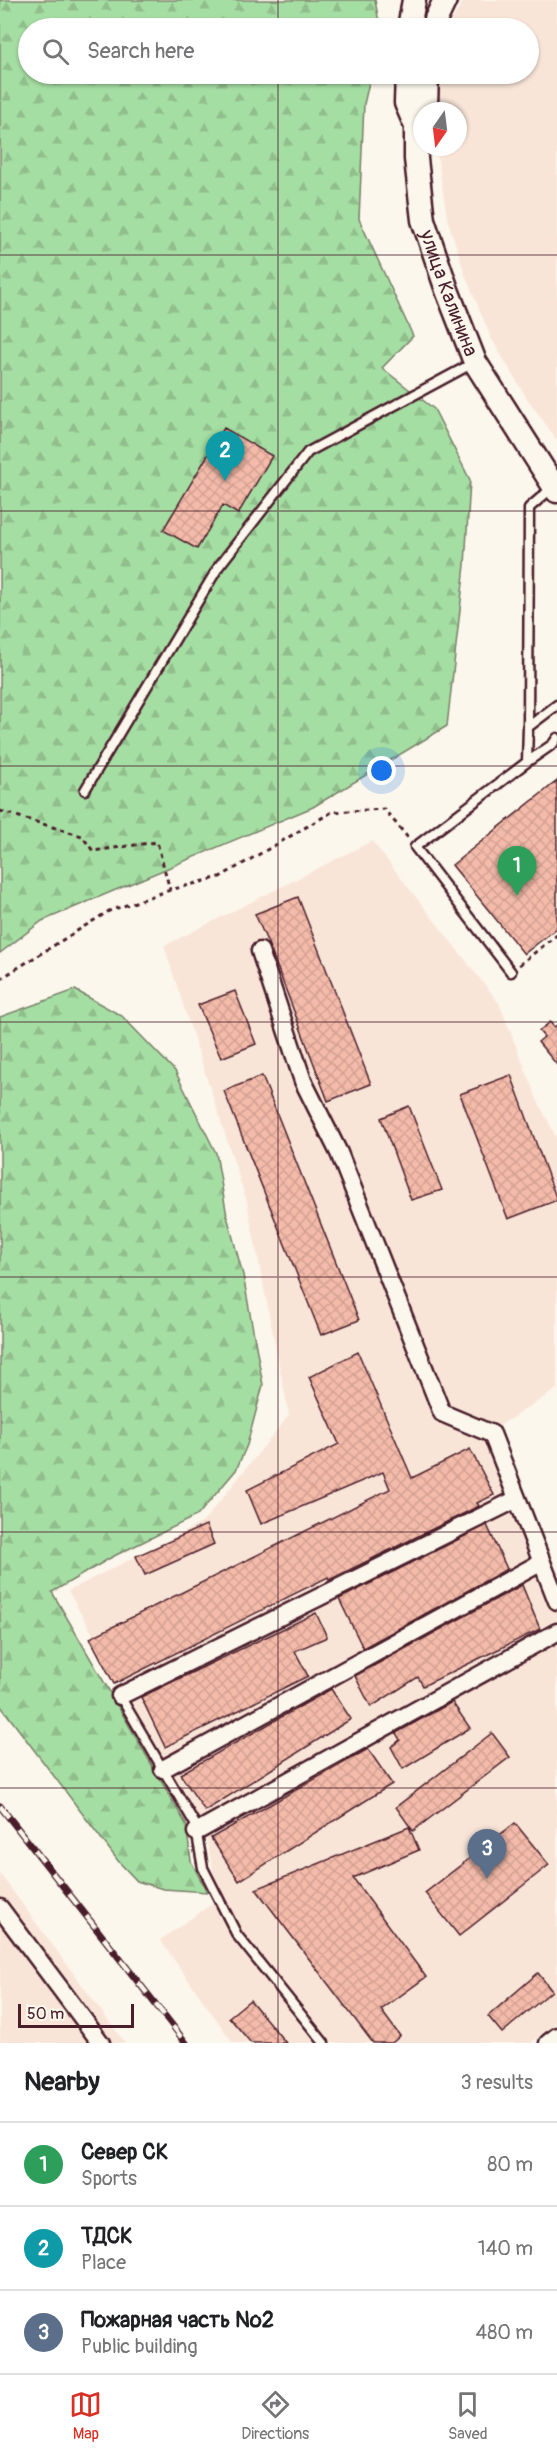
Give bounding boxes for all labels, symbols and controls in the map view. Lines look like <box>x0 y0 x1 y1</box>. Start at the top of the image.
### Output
search box <box>18 18 539 84</box>
icon: search <box>39 35 72 68</box>
text: Search here <box>87 37 194 65</box>
north arrow <box>413 102 467 156</box>
street label: улица Калинина <box>414 226 483 360</box>
pin: 2 <box>206 432 244 481</box>
your location <box>367 756 396 785</box>
pin: 1 <box>498 846 536 896</box>
pin: 3 <box>468 1830 506 1879</box>
scale bar <box>18 2001 134 2028</box>
text: 50 m <box>27 2004 64 2024</box>
text: Nearby <box>24 2066 100 2098</box>
text: 3 results <box>461 2070 533 2095</box>
text: Север СК <box>81 2138 168 2166</box>
text: 1 <box>40 2152 47 2177</box>
text: 80 m <box>487 2152 533 2177</box>
text: Sports <box>81 2166 137 2191</box>
text: ТДСК <box>81 2222 133 2250</box>
text: 2 <box>38 2236 49 2261</box>
text: 140 m <box>478 2236 533 2261</box>
text: Place <box>81 2250 126 2275</box>
text: Пожарная часть №2 <box>81 2306 274 2334</box>
text: 3 <box>38 2320 49 2345</box>
text: 480 m <box>476 2320 533 2345</box>
text: Public building <box>81 2334 197 2359</box>
tab: Map <box>69 2388 102 2444</box>
tab: Directions <box>241 2388 309 2444</box>
tab: Saved <box>448 2388 488 2444</box>

